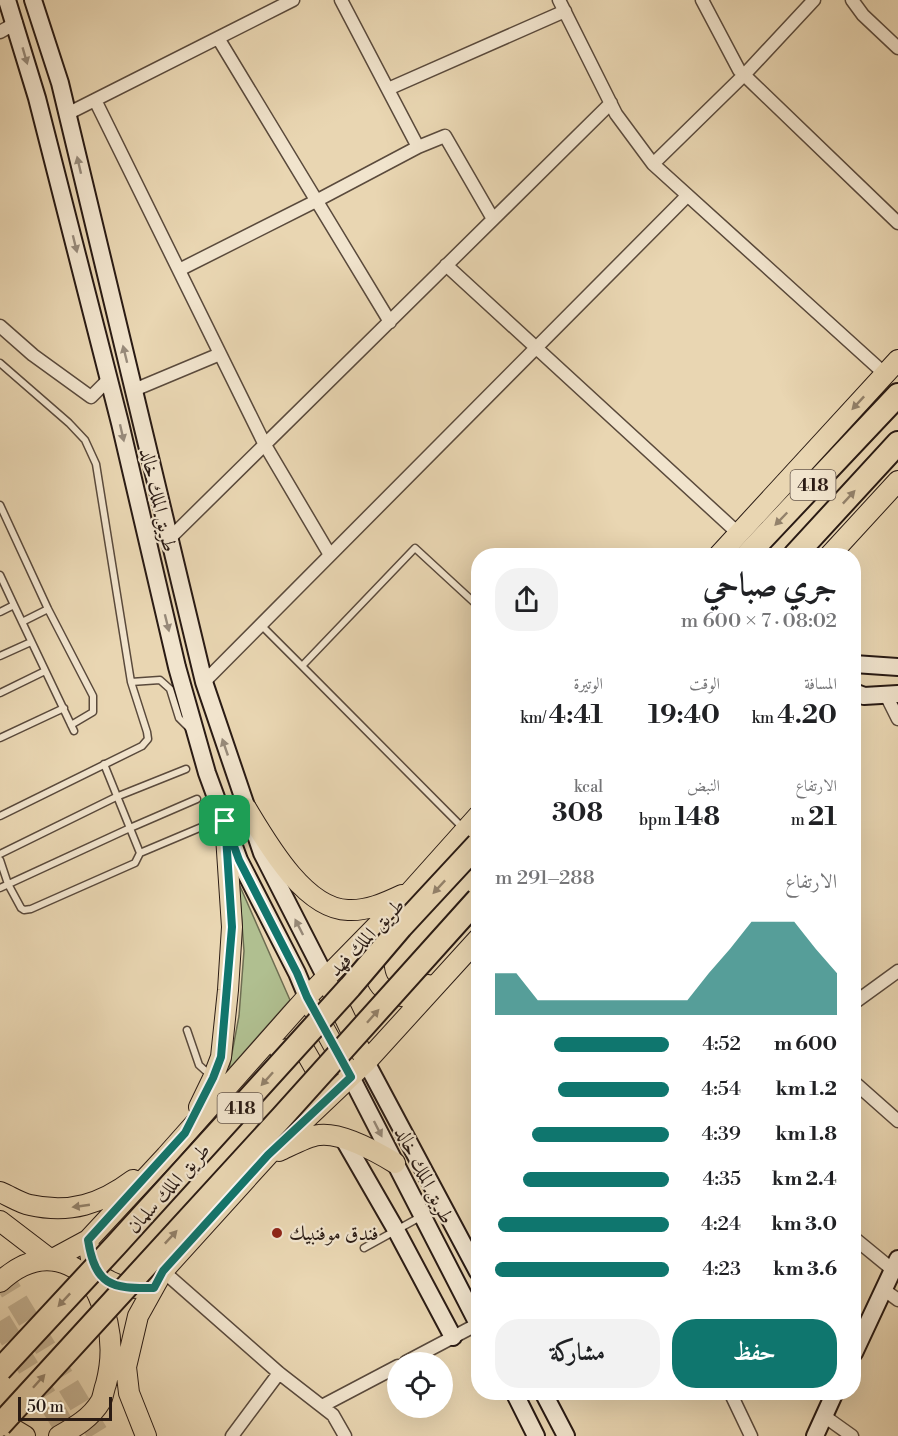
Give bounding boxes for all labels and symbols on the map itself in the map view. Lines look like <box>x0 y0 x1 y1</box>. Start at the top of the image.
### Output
one-way arrow <box>21 47 30 65</box>
one-way arrow <box>74 156 84 174</box>
one-way arrow <box>70 235 80 253</box>
one-way arrow <box>119 345 129 364</box>
one-way arrow <box>852 396 866 410</box>
one-way arrow <box>118 424 128 443</box>
street label: طريق الملك خالد <box>133 446 182 555</box>
road number: 418 <box>790 470 836 500</box>
one-way arrow <box>841 490 855 504</box>
one-way arrow <box>775 511 788 526</box>
one-way arrow <box>162 614 172 632</box>
one-way arrow <box>220 738 229 756</box>
pin <box>199 795 250 846</box>
one-way arrow <box>432 879 446 893</box>
street label: طريق الملك فهد <box>323 894 411 983</box>
one-way arrow <box>294 918 304 935</box>
one-way arrow <box>366 1009 379 1024</box>
one-way arrow <box>261 1071 274 1086</box>
road number: 418 <box>218 1093 262 1123</box>
one-way arrow <box>373 1121 383 1138</box>
street label: طريق الملك خالد <box>389 1123 459 1228</box>
street label: طريق الملك سلمان <box>122 1139 216 1239</box>
one-way arrow <box>71 1201 90 1210</box>
place label: فندق موفنبيك <box>289 1222 379 1247</box>
marker: فندق موفنبيك <box>270 1226 284 1240</box>
one-way arrow <box>163 1231 177 1245</box>
one-way arrow <box>57 1293 71 1308</box>
one-way arrow <box>32 1374 46 1389</box>
scale bar <box>18 1394 112 1422</box>

